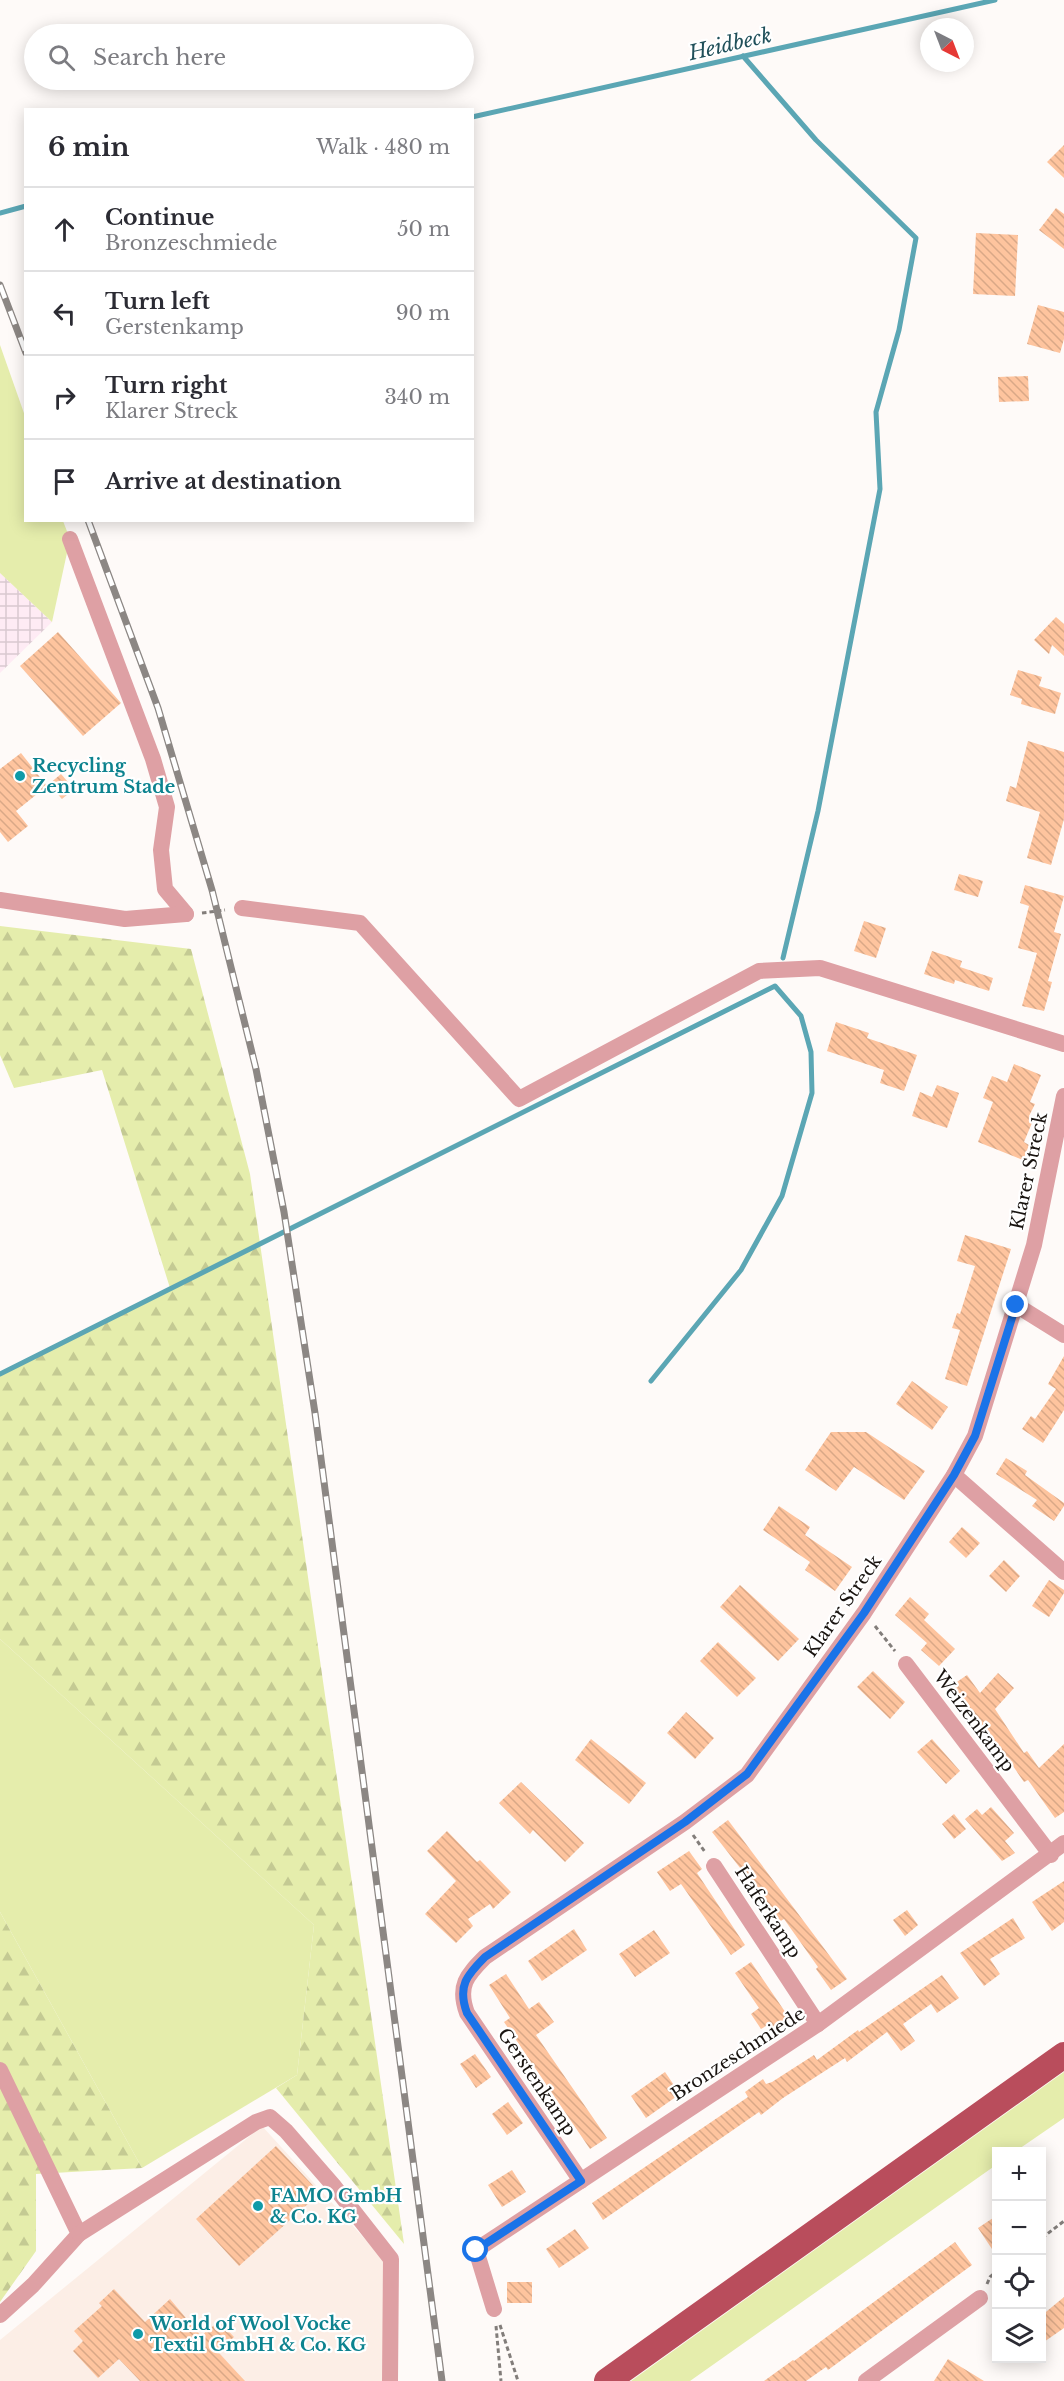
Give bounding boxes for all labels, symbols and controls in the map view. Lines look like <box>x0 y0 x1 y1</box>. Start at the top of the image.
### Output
north arrow <box>920 18 974 72</box>
water label: Heidbeck <box>685 23 774 65</box>
search box <box>24 24 474 90</box>
icon: search <box>45 41 78 74</box>
text: Search here <box>93 44 226 71</box>
text: 6 min <box>48 131 129 163</box>
text: Walk · 480 m <box>316 135 450 159</box>
text: Continue <box>105 204 214 231</box>
icon: ahead <box>48 213 81 246</box>
text: 50 m <box>397 217 450 241</box>
text: Bronzeschmiede <box>105 231 277 255</box>
text: Turn left <box>105 288 210 315</box>
icon: left <box>48 297 81 330</box>
text: 90 m <box>396 301 450 325</box>
text: Gerstenkamp <box>105 315 244 339</box>
text: Turn right <box>105 372 227 399</box>
icon: right <box>48 381 81 414</box>
text: 340 m <box>385 385 450 409</box>
text: Klarer Streck <box>105 399 238 423</box>
icon: arrive <box>48 465 81 498</box>
text: Arrive at destination <box>105 468 342 495</box>
place label: Recycling Zentrum Stade <box>32 755 175 798</box>
marker: Recycling Zentrum Stade <box>13 769 27 783</box>
street label: Klarer Streck <box>1006 1110 1052 1232</box>
route end <box>1002 1291 1028 1317</box>
street label: Klarer Streck <box>800 1551 886 1661</box>
street label: Weizenkamp <box>928 1665 1019 1776</box>
street label: Haferkamp <box>730 1862 806 1962</box>
street label: Bronzeschmiede <box>667 2003 809 2105</box>
street label: Gerstenkamp <box>493 2024 581 2140</box>
map controls <box>992 2147 1046 2363</box>
button: + <box>992 2147 1046 2201</box>
place label: FAMO GmbH & Co. KG <box>270 2185 402 2228</box>
marker: FAMO GmbH & Co. KG <box>251 2199 265 2213</box>
button: − <box>992 2201 1046 2255</box>
route start <box>462 2236 488 2262</box>
button: locate <box>992 2255 1046 2309</box>
button: layers <box>992 2309 1046 2363</box>
place label: World of Wool Vocke Textil GmbH & Co. KG <box>149 2313 366 2356</box>
marker: World of Wool Vocke Textil GmbH & Co. KG <box>131 2327 145 2341</box>

